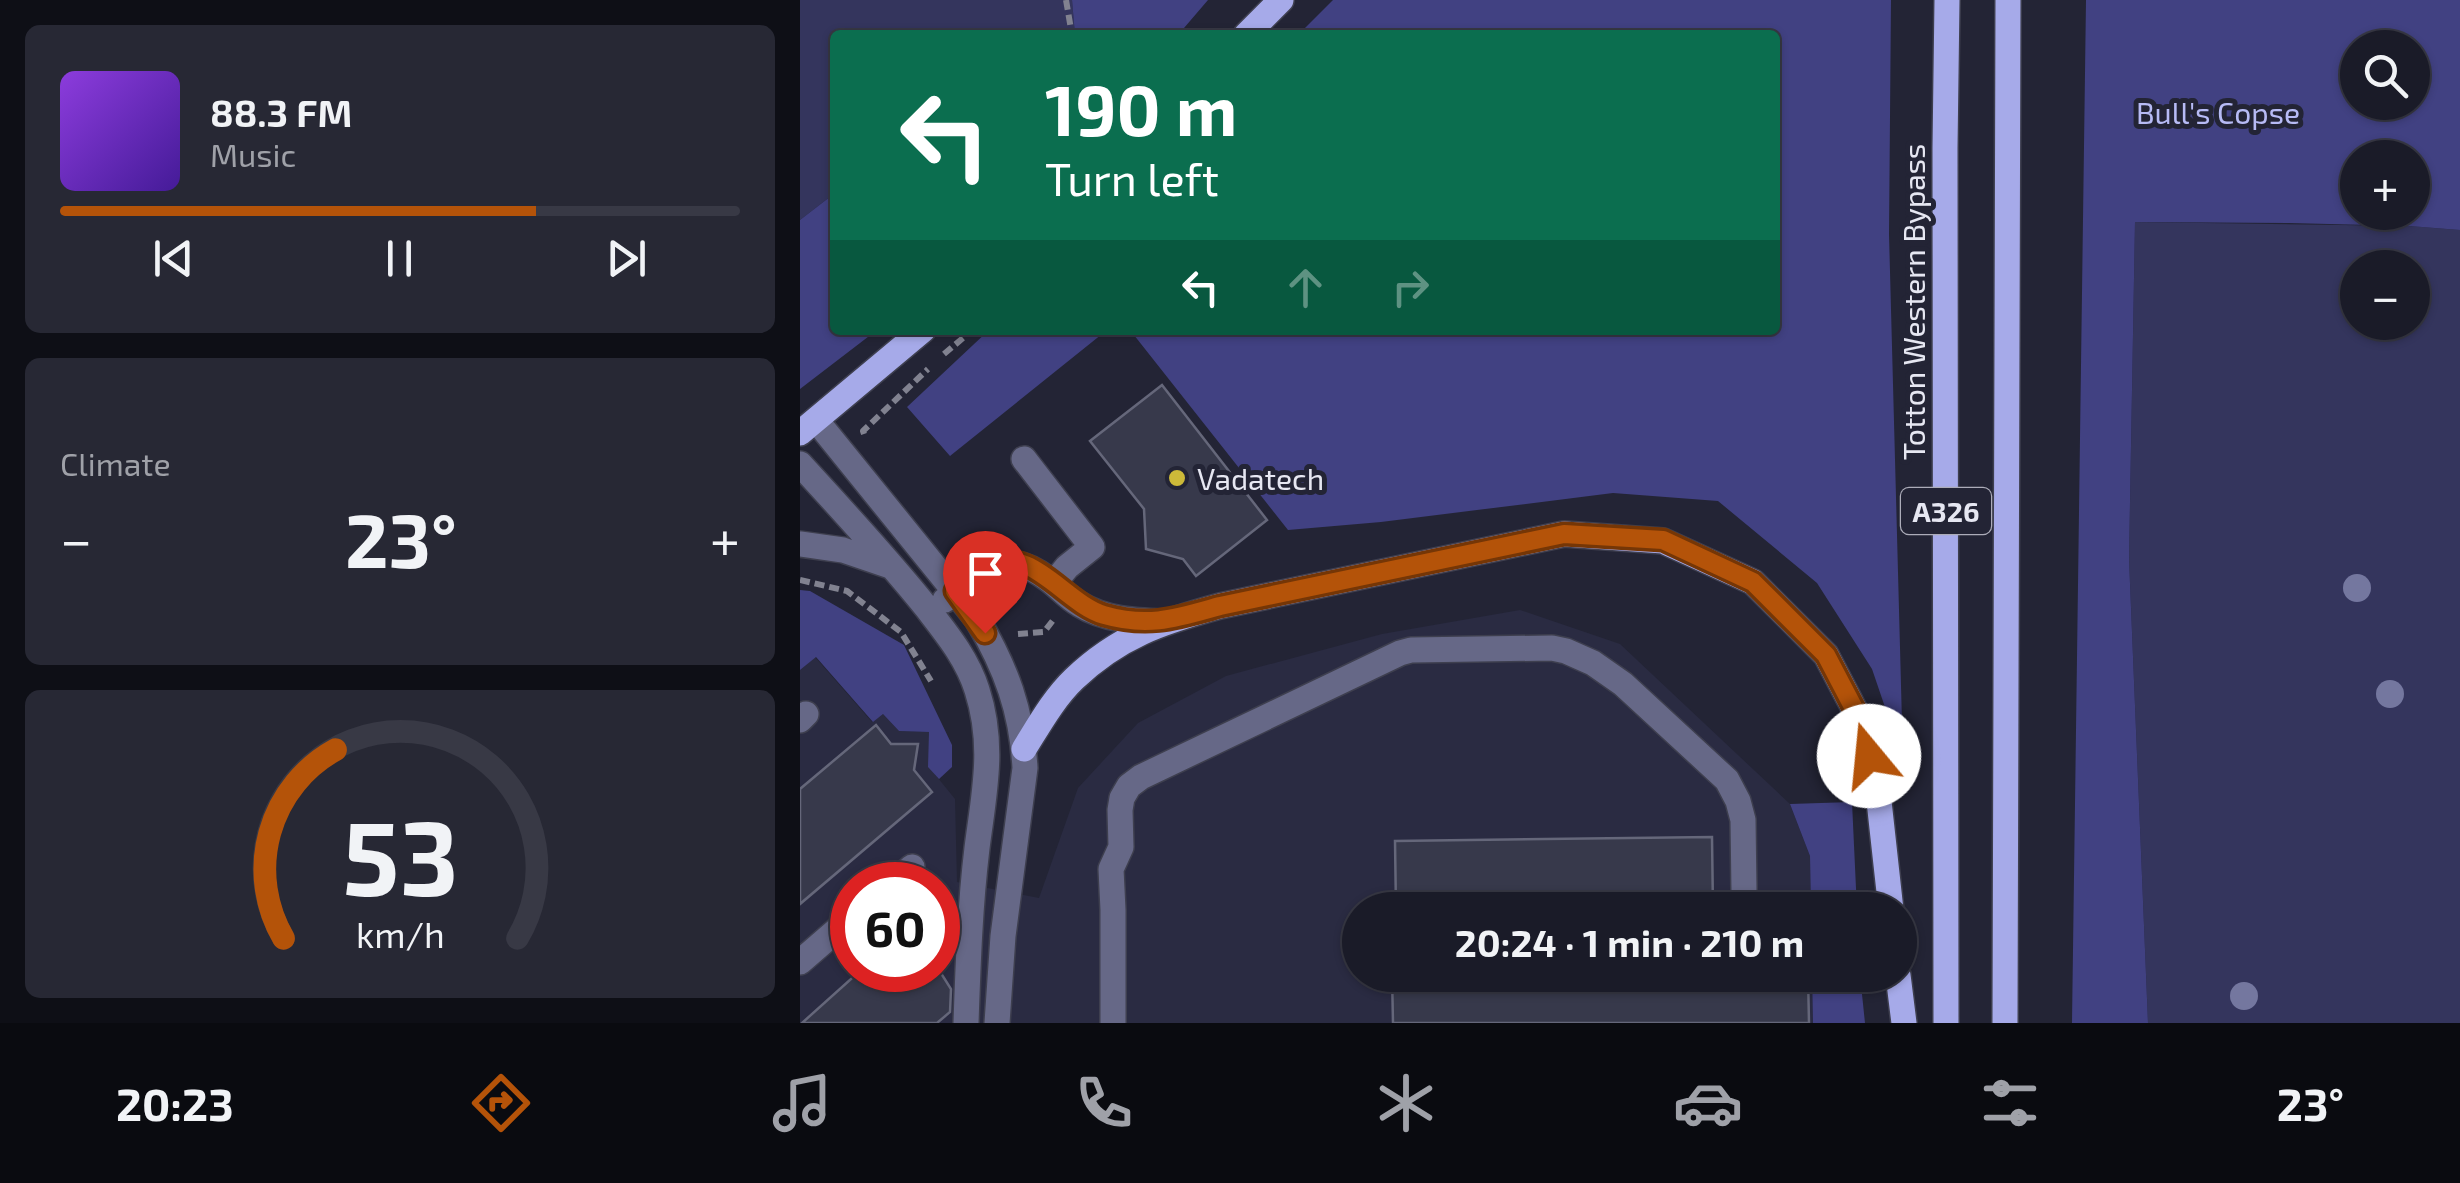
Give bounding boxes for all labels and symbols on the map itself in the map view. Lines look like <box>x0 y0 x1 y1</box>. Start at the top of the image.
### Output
park label: Bull's Copse <box>2136 94 2300 130</box>
street label: Totton Western Bypass <box>1895 144 1931 460</box>
place label: Vadatech <box>1197 460 1324 496</box>
marker: Vadatech <box>1166 467 1188 489</box>
road number: A326 <box>1901 488 1991 534</box>
pin <box>943 531 1028 634</box>
position arrow <box>1817 704 1921 808</box>
speed limit sign: 60 <box>830 862 960 992</box>

